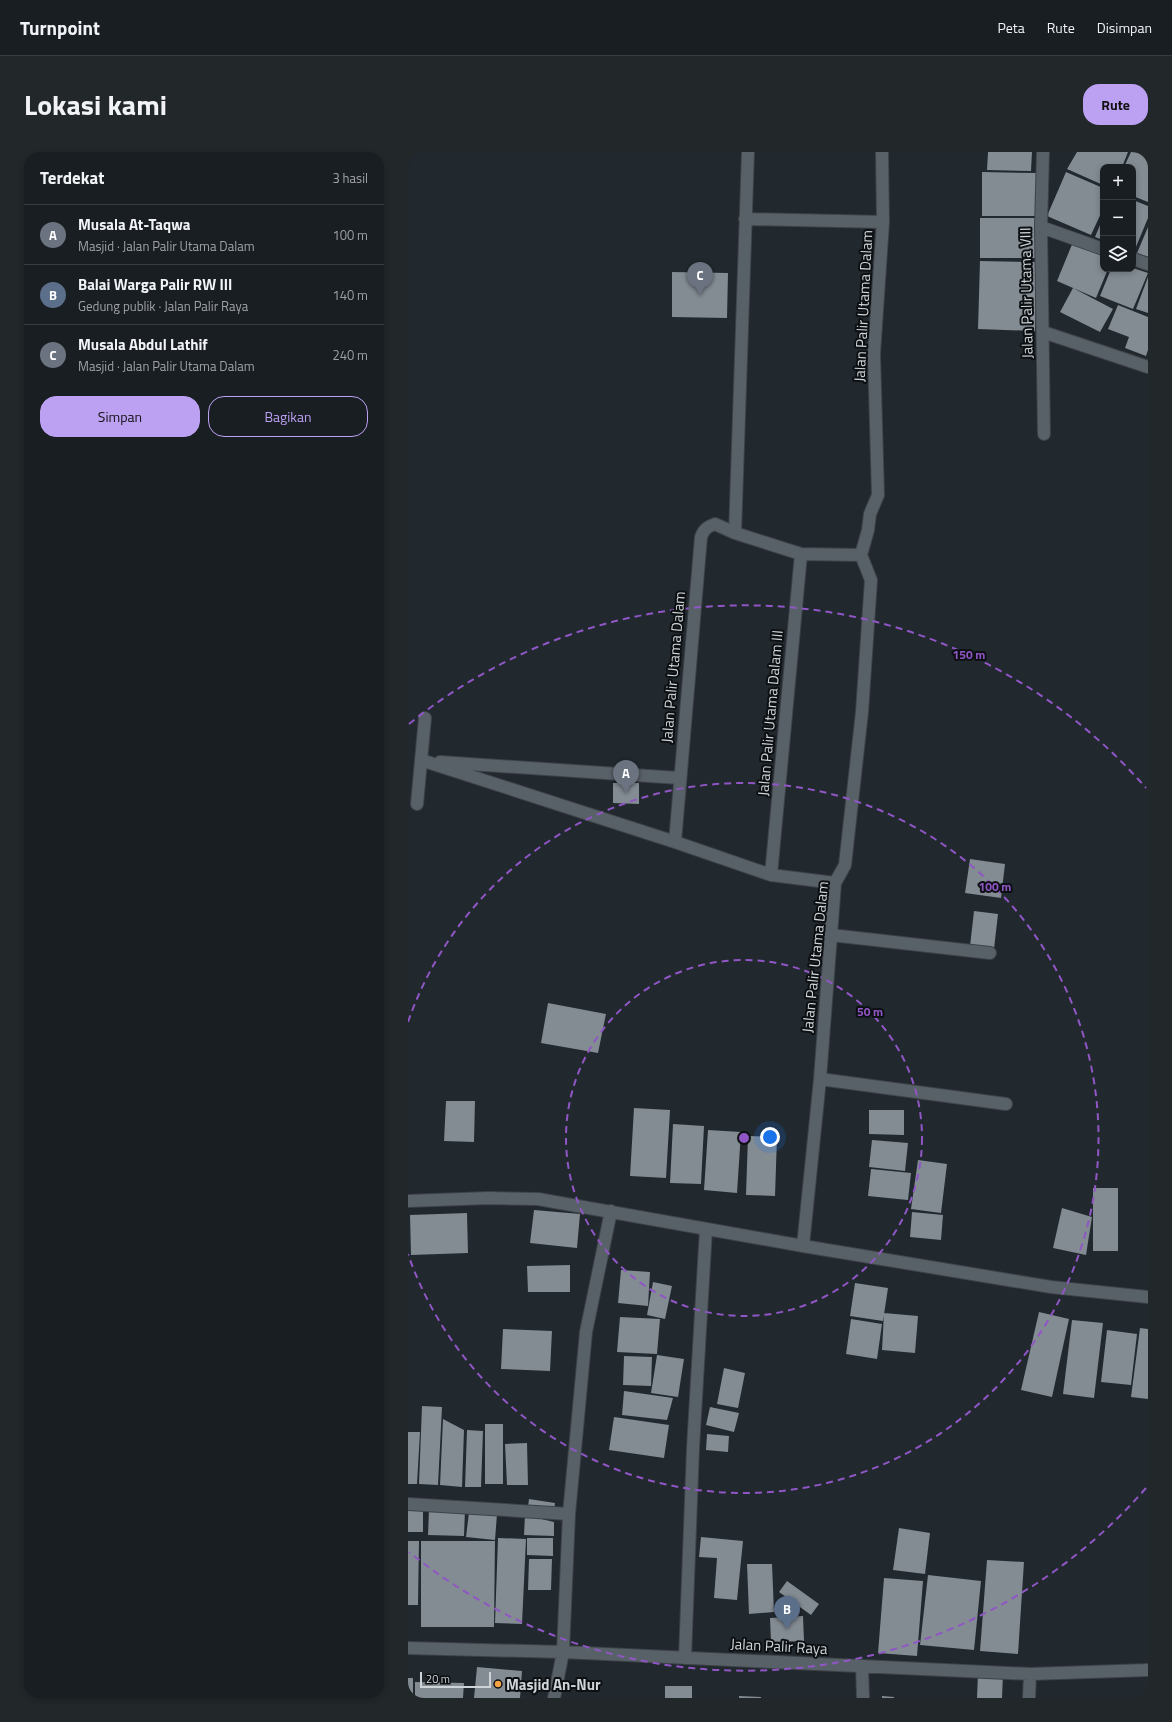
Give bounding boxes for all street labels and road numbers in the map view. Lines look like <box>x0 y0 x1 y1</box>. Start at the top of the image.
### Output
street label: Jalan Palir Utama VIII <box>1013 227 1039 359</box>
street label: Jalan Palir Utama Dalam <box>848 229 878 383</box>
street label: Jalan Palir Utama Dalam <box>655 590 691 744</box>
street label: Jalan Palir Utama Dalam III <box>751 629 789 797</box>
street label: Jalan Palir Utama Dalam <box>796 880 834 1034</box>
street label: Jalan Palir Raya <box>730 1632 829 1660</box>

